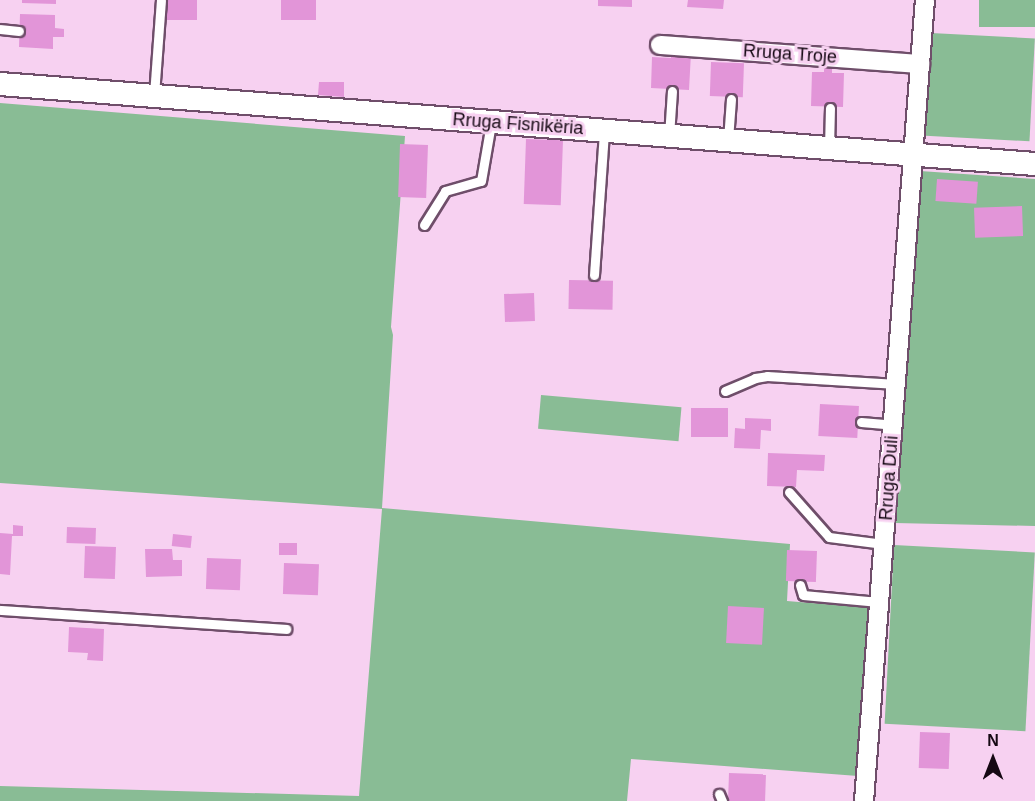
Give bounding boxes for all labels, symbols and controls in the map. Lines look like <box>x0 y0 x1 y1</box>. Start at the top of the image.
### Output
street label: Rruga Troje <box>742 40 838 68</box>
street label: Rruga Fisnikëria <box>452 109 584 139</box>
street label: Rruga Duli <box>875 435 903 521</box>
north arrow <box>963 729 1023 789</box>
text: N <box>987 732 999 749</box>

